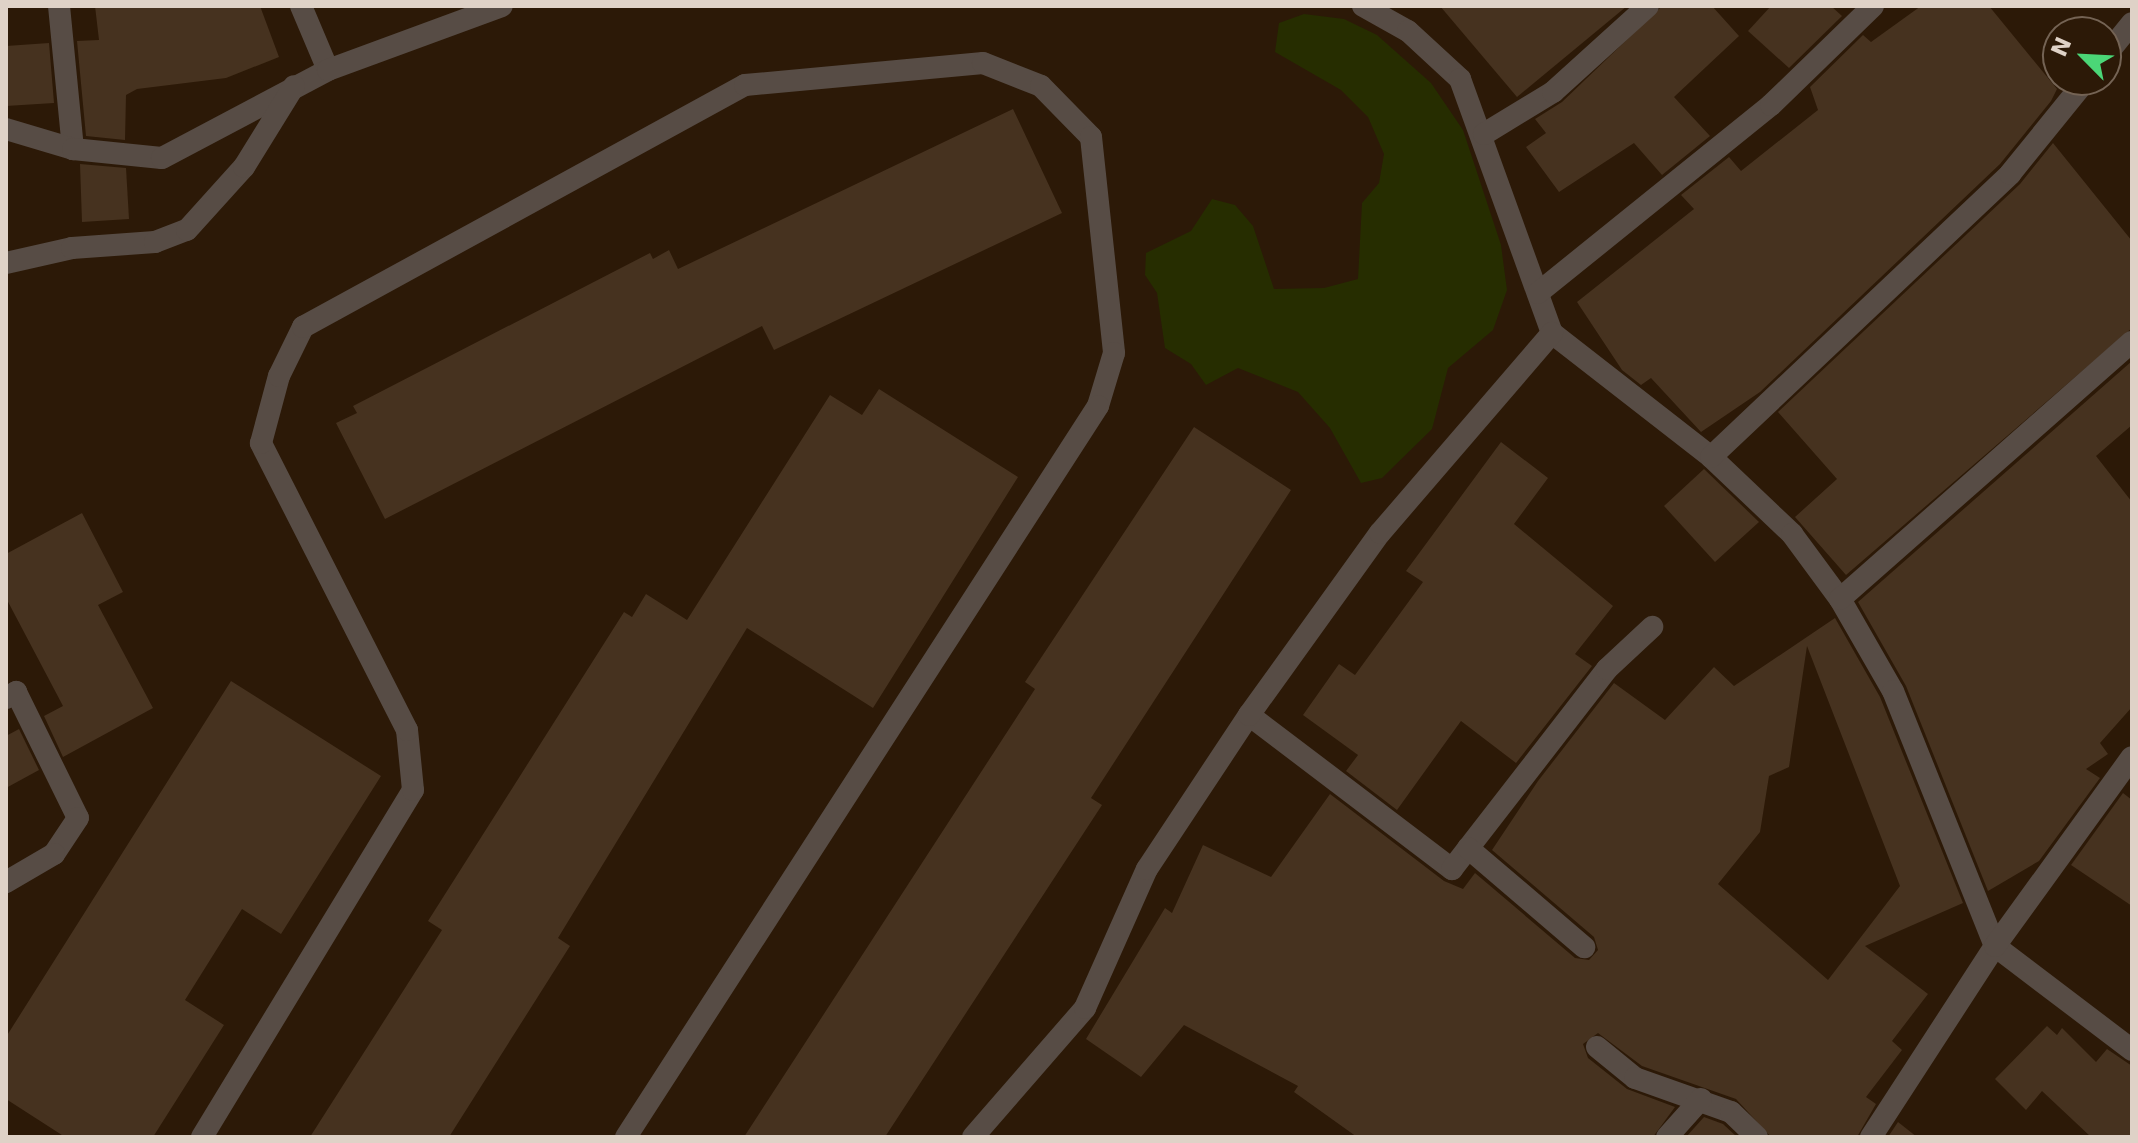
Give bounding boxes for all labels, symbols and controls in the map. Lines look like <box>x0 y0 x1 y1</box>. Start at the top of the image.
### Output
north arrow <box>2042 16 2122 96</box>
text: N <box>2046 33 2077 60</box>

